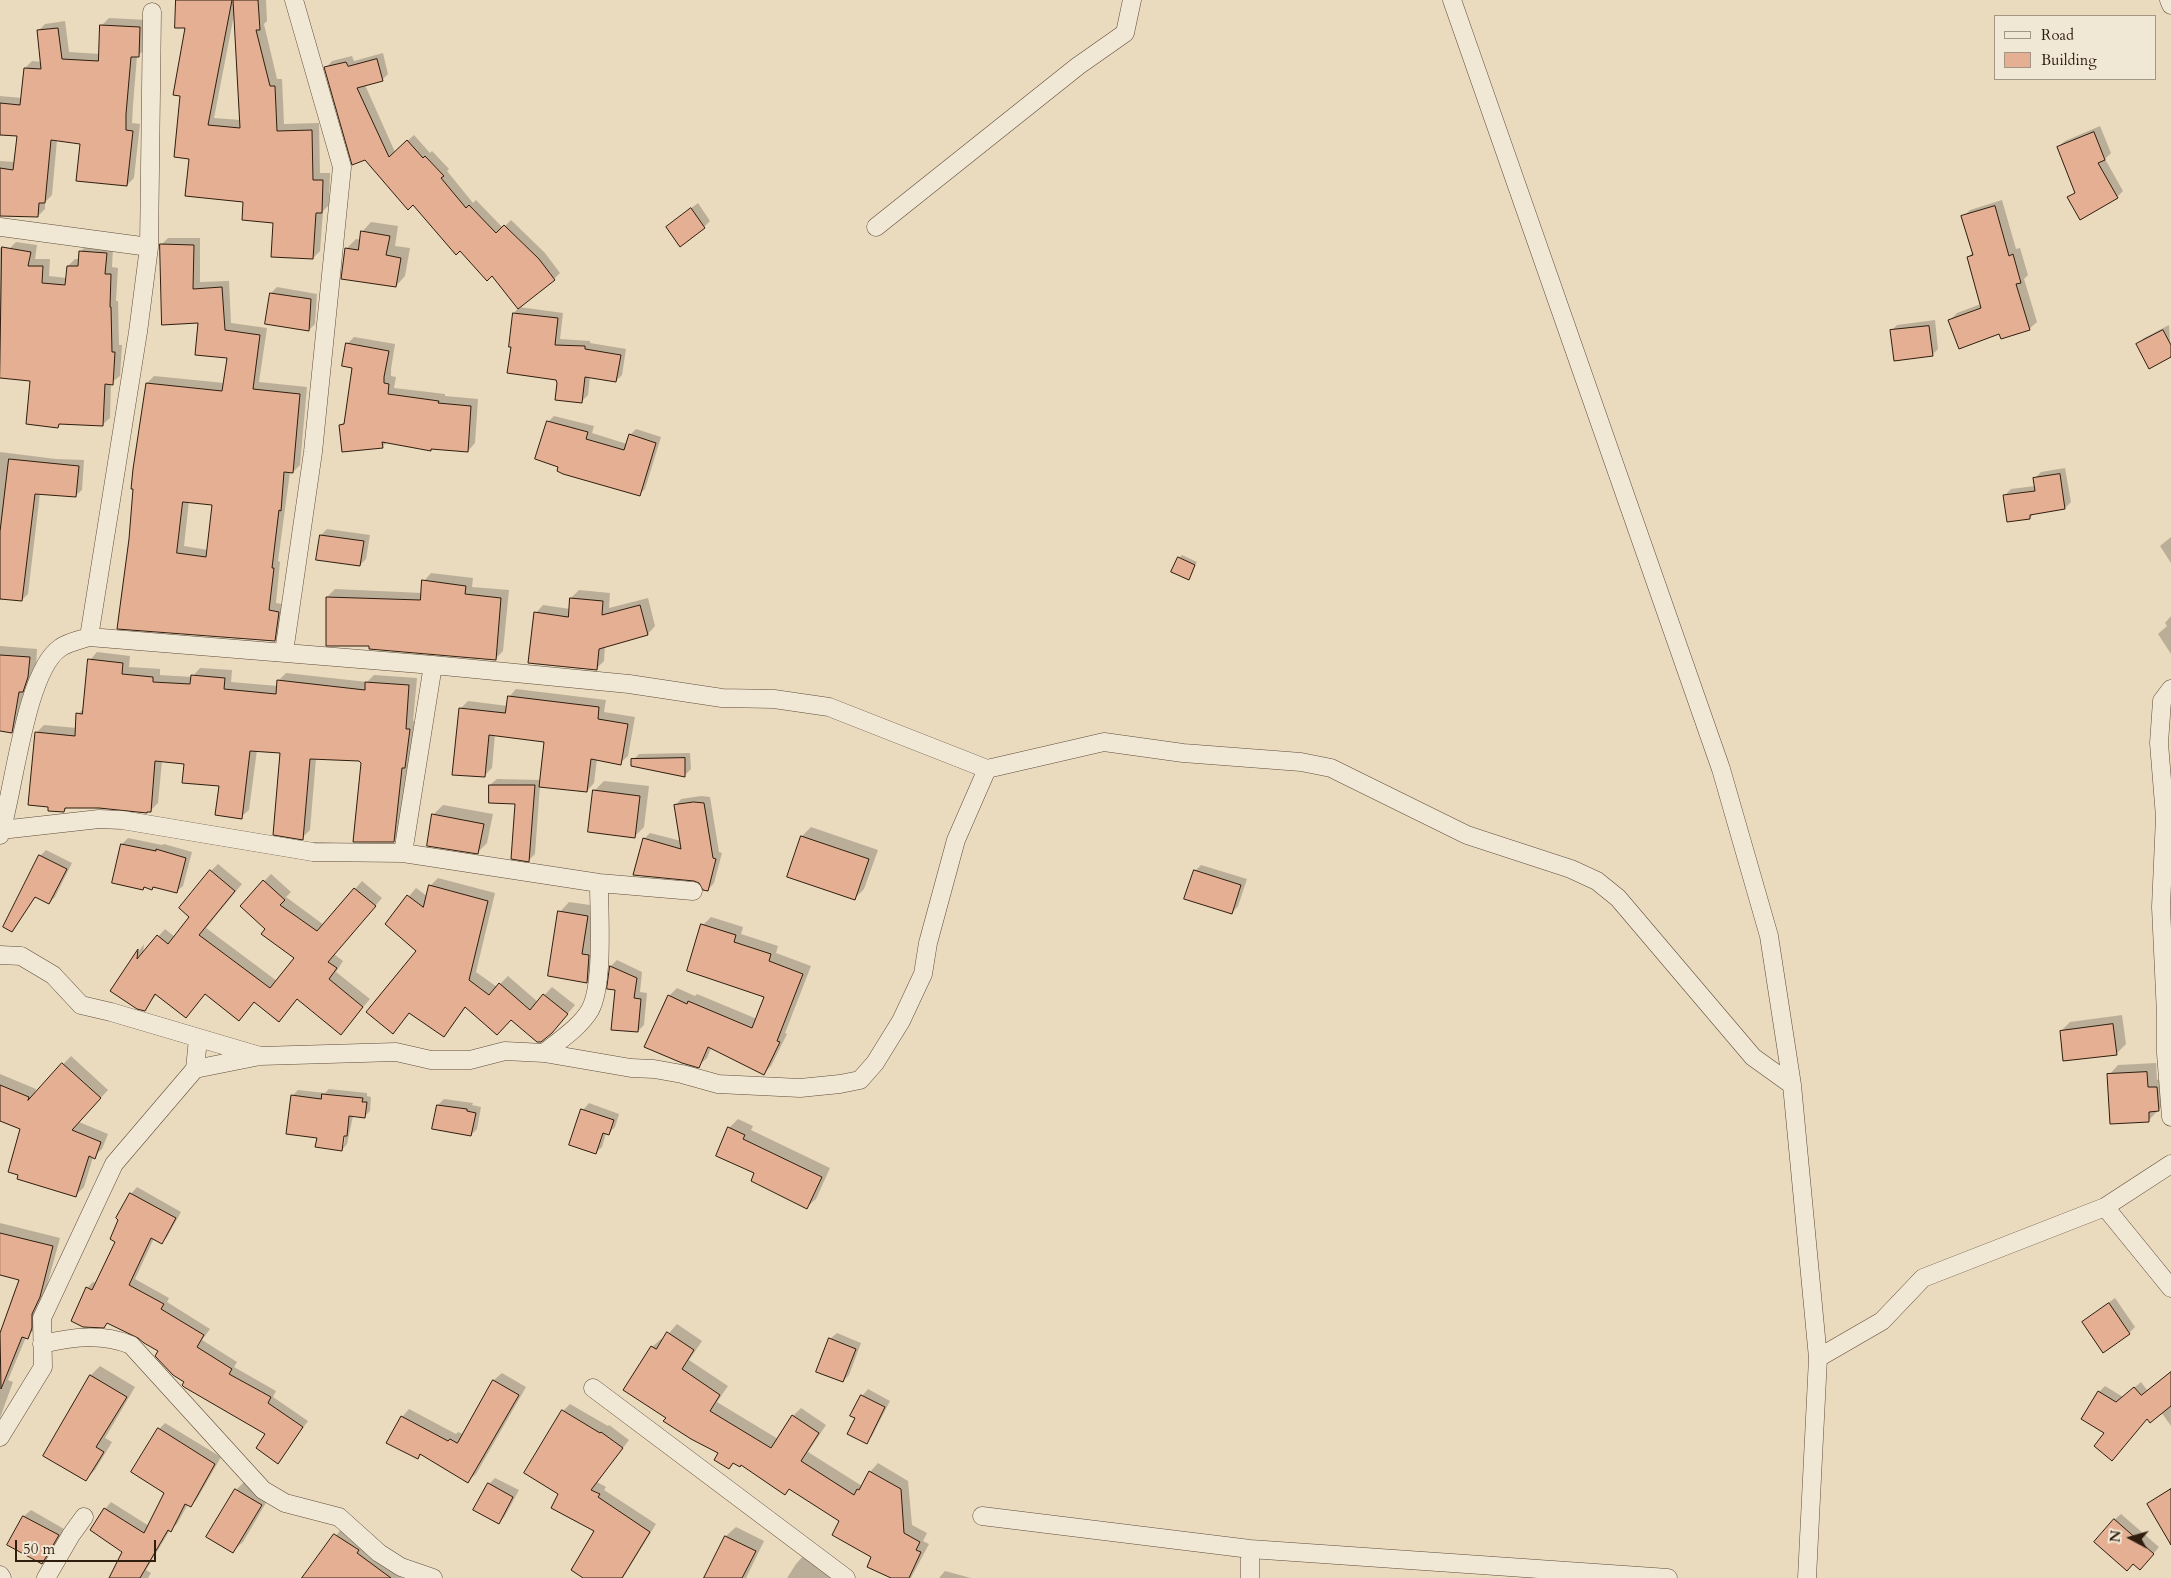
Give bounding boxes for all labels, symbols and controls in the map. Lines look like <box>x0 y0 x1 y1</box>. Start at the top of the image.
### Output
legend <box>1994 15 2156 80</box>
text: Road <box>2041 25 2074 45</box>
text: Building <box>2041 50 2097 70</box>
north arrow <box>2106 1513 2156 1563</box>
text: N <box>2106 1529 2126 1543</box>
scale bar <box>18 1530 159 1562</box>
text: 50 m <box>23 1539 55 1559</box>

